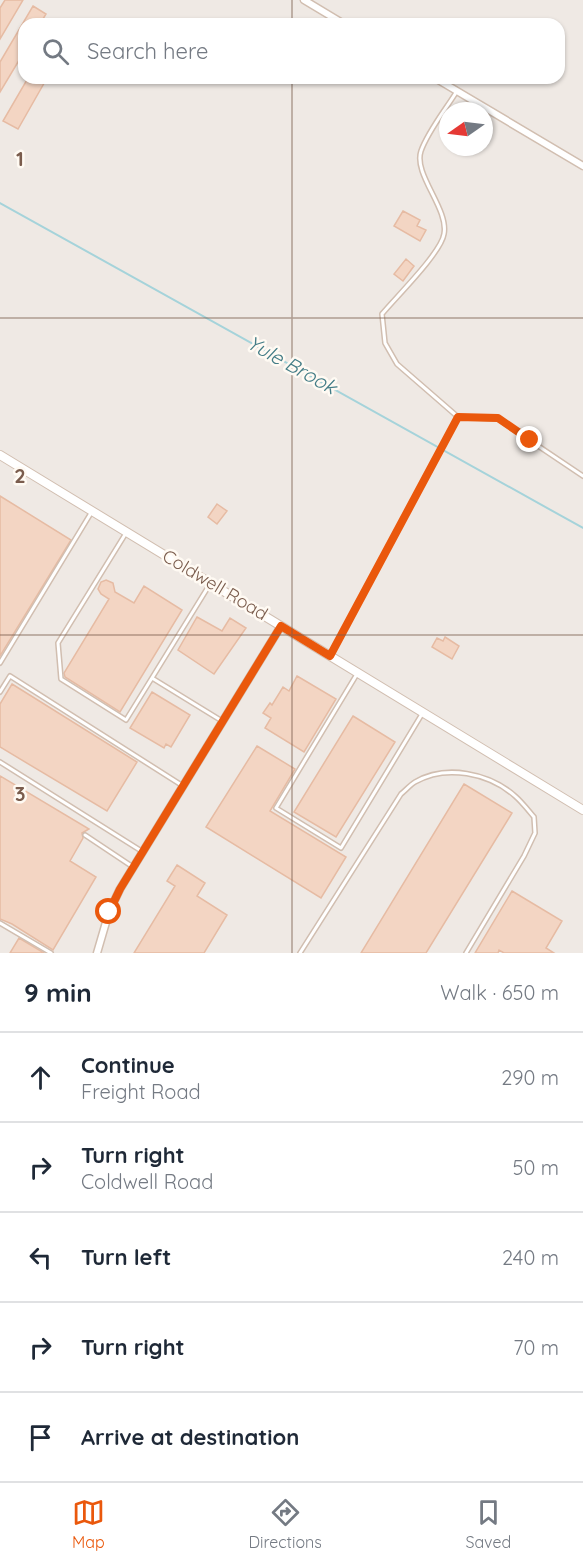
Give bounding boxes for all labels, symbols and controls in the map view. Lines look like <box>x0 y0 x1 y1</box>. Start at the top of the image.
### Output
search box <box>18 18 565 84</box>
icon: search <box>39 35 72 68</box>
text: Search here <box>87 37 208 65</box>
north arrow <box>439 102 493 156</box>
text: 1 <box>16 146 24 171</box>
water label: Yule Brook <box>243 330 343 400</box>
route end <box>516 426 542 452</box>
text: 2 <box>14 463 26 488</box>
street label: Coldwell Road <box>158 544 272 625</box>
text: 3 <box>15 781 25 806</box>
route start <box>95 898 121 924</box>
text: 9 min <box>24 976 92 1009</box>
text: Walk · 650 m <box>440 980 559 1005</box>
text: Continue <box>81 1051 175 1079</box>
icon: ahead <box>24 1061 57 1094</box>
text: 290 m <box>501 1065 559 1090</box>
text: Freight Road <box>81 1079 201 1104</box>
text: Turn right <box>81 1141 185 1169</box>
icon: right <box>24 1151 57 1184</box>
text: 50 m <box>513 1155 559 1180</box>
text: Coldwell Road <box>81 1169 213 1194</box>
icon: left <box>24 1241 57 1274</box>
text: Turn left <box>81 1243 171 1271</box>
text: 240 m <box>502 1245 559 1270</box>
icon: right <box>24 1331 57 1364</box>
text: Turn right <box>81 1333 185 1361</box>
text: 70 m <box>513 1335 559 1360</box>
icon: arrive <box>24 1421 57 1454</box>
text: Arrive at destination <box>81 1423 299 1451</box>
tab: Map <box>72 1496 105 1552</box>
tab: Directions <box>249 1496 322 1552</box>
tab: Saved <box>466 1496 511 1552</box>

